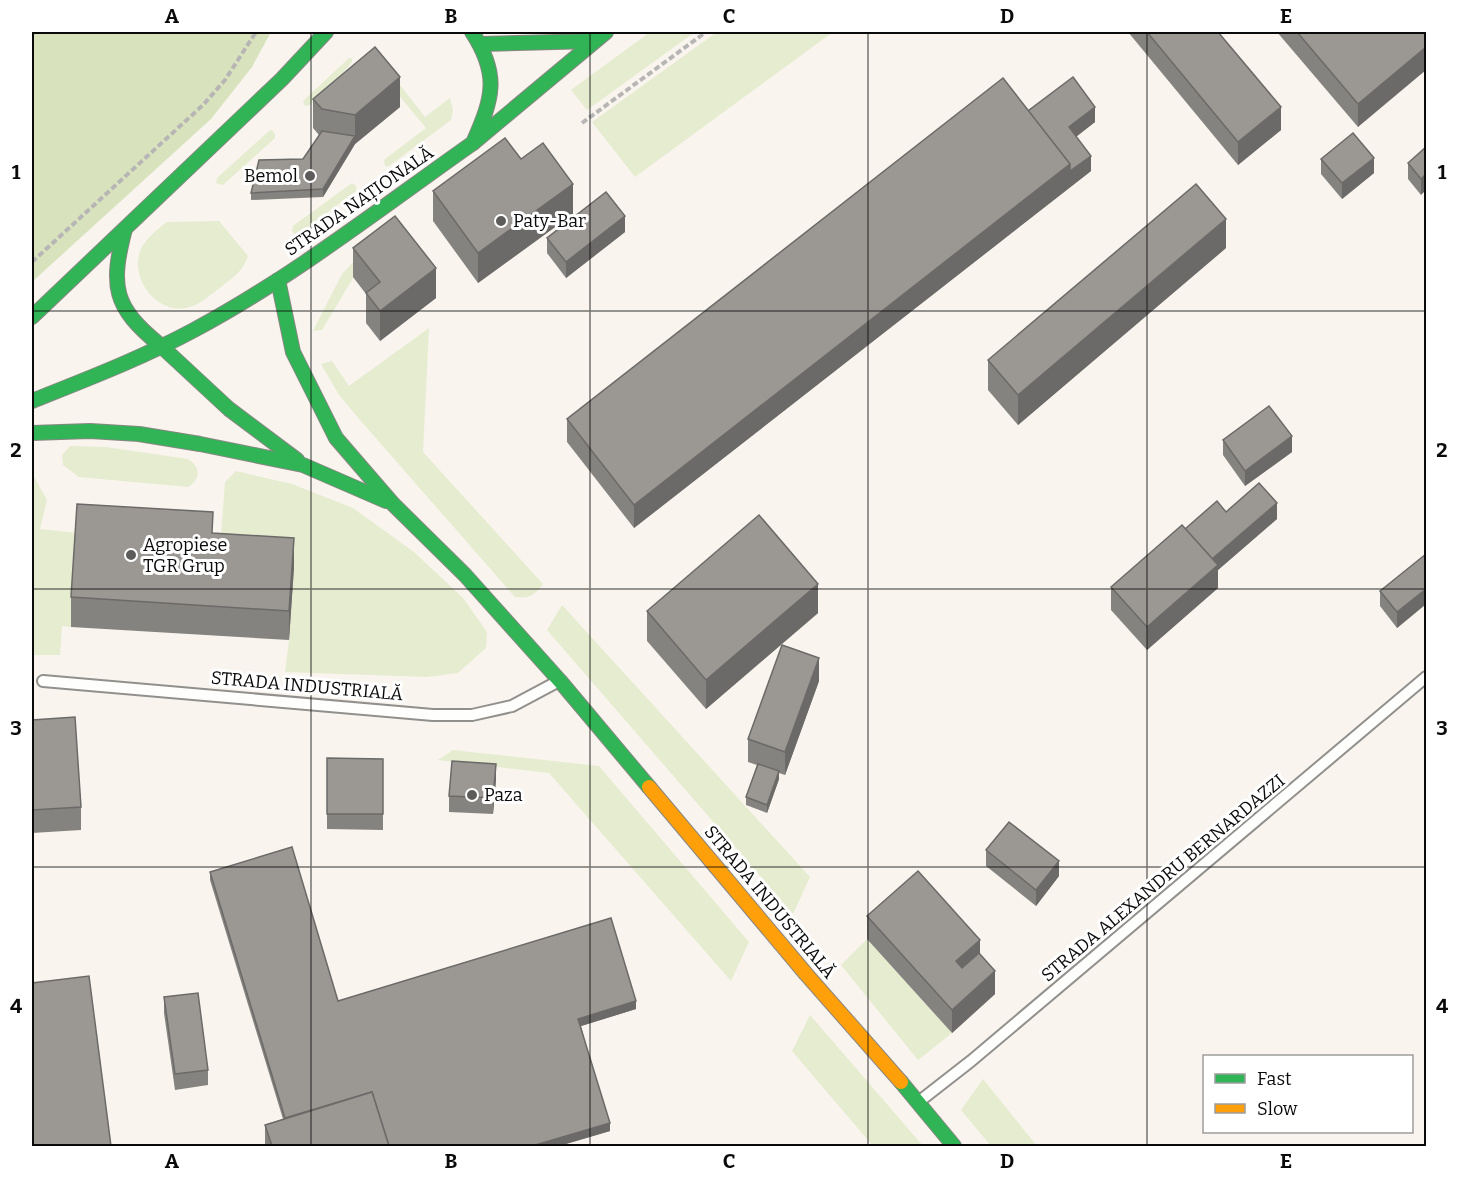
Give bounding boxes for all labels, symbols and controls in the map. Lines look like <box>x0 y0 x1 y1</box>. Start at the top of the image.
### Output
text: A <box>165 4 180 28</box>
text: B <box>445 4 458 28</box>
text: C <box>723 4 735 28</box>
text: D <box>1000 4 1014 28</box>
text: E <box>1280 4 1292 28</box>
street label: STRADA NAȚIONALĂ <box>280 141 438 261</box>
text: 1 <box>12 160 21 184</box>
text: 1 <box>1438 160 1447 184</box>
place label: Bemol <box>244 165 298 187</box>
marker: Bemol <box>303 169 317 183</box>
place label: Paty-Bar <box>513 210 586 232</box>
marker: Paty-Bar <box>494 214 508 228</box>
text: 2 <box>10 438 22 462</box>
text: 2 <box>1436 438 1448 462</box>
place label: Agropiese TGR Grup <box>143 534 227 577</box>
marker: Agropiese TGR Grup <box>124 548 138 562</box>
street label: STRADA INDUSTRIALĂ <box>210 667 404 705</box>
text: 3 <box>10 716 22 740</box>
text: 3 <box>1436 716 1448 740</box>
street label: STRADA ALEXANDRU BERNARDAZZI <box>1037 770 1289 986</box>
place label: Paza <box>484 784 523 806</box>
marker: Paza <box>465 788 479 802</box>
street label: STRADA INDUSTRIALĂ <box>700 821 841 983</box>
text: 4 <box>10 994 22 1018</box>
text: 4 <box>1436 994 1448 1018</box>
legend <box>1203 1055 1413 1133</box>
text: Fast <box>1257 1068 1292 1090</box>
text: Slow <box>1257 1098 1298 1120</box>
text: A <box>165 1149 180 1173</box>
text: B <box>445 1149 458 1173</box>
text: C <box>723 1149 735 1173</box>
text: D <box>1000 1149 1014 1173</box>
text: E <box>1280 1149 1292 1173</box>

